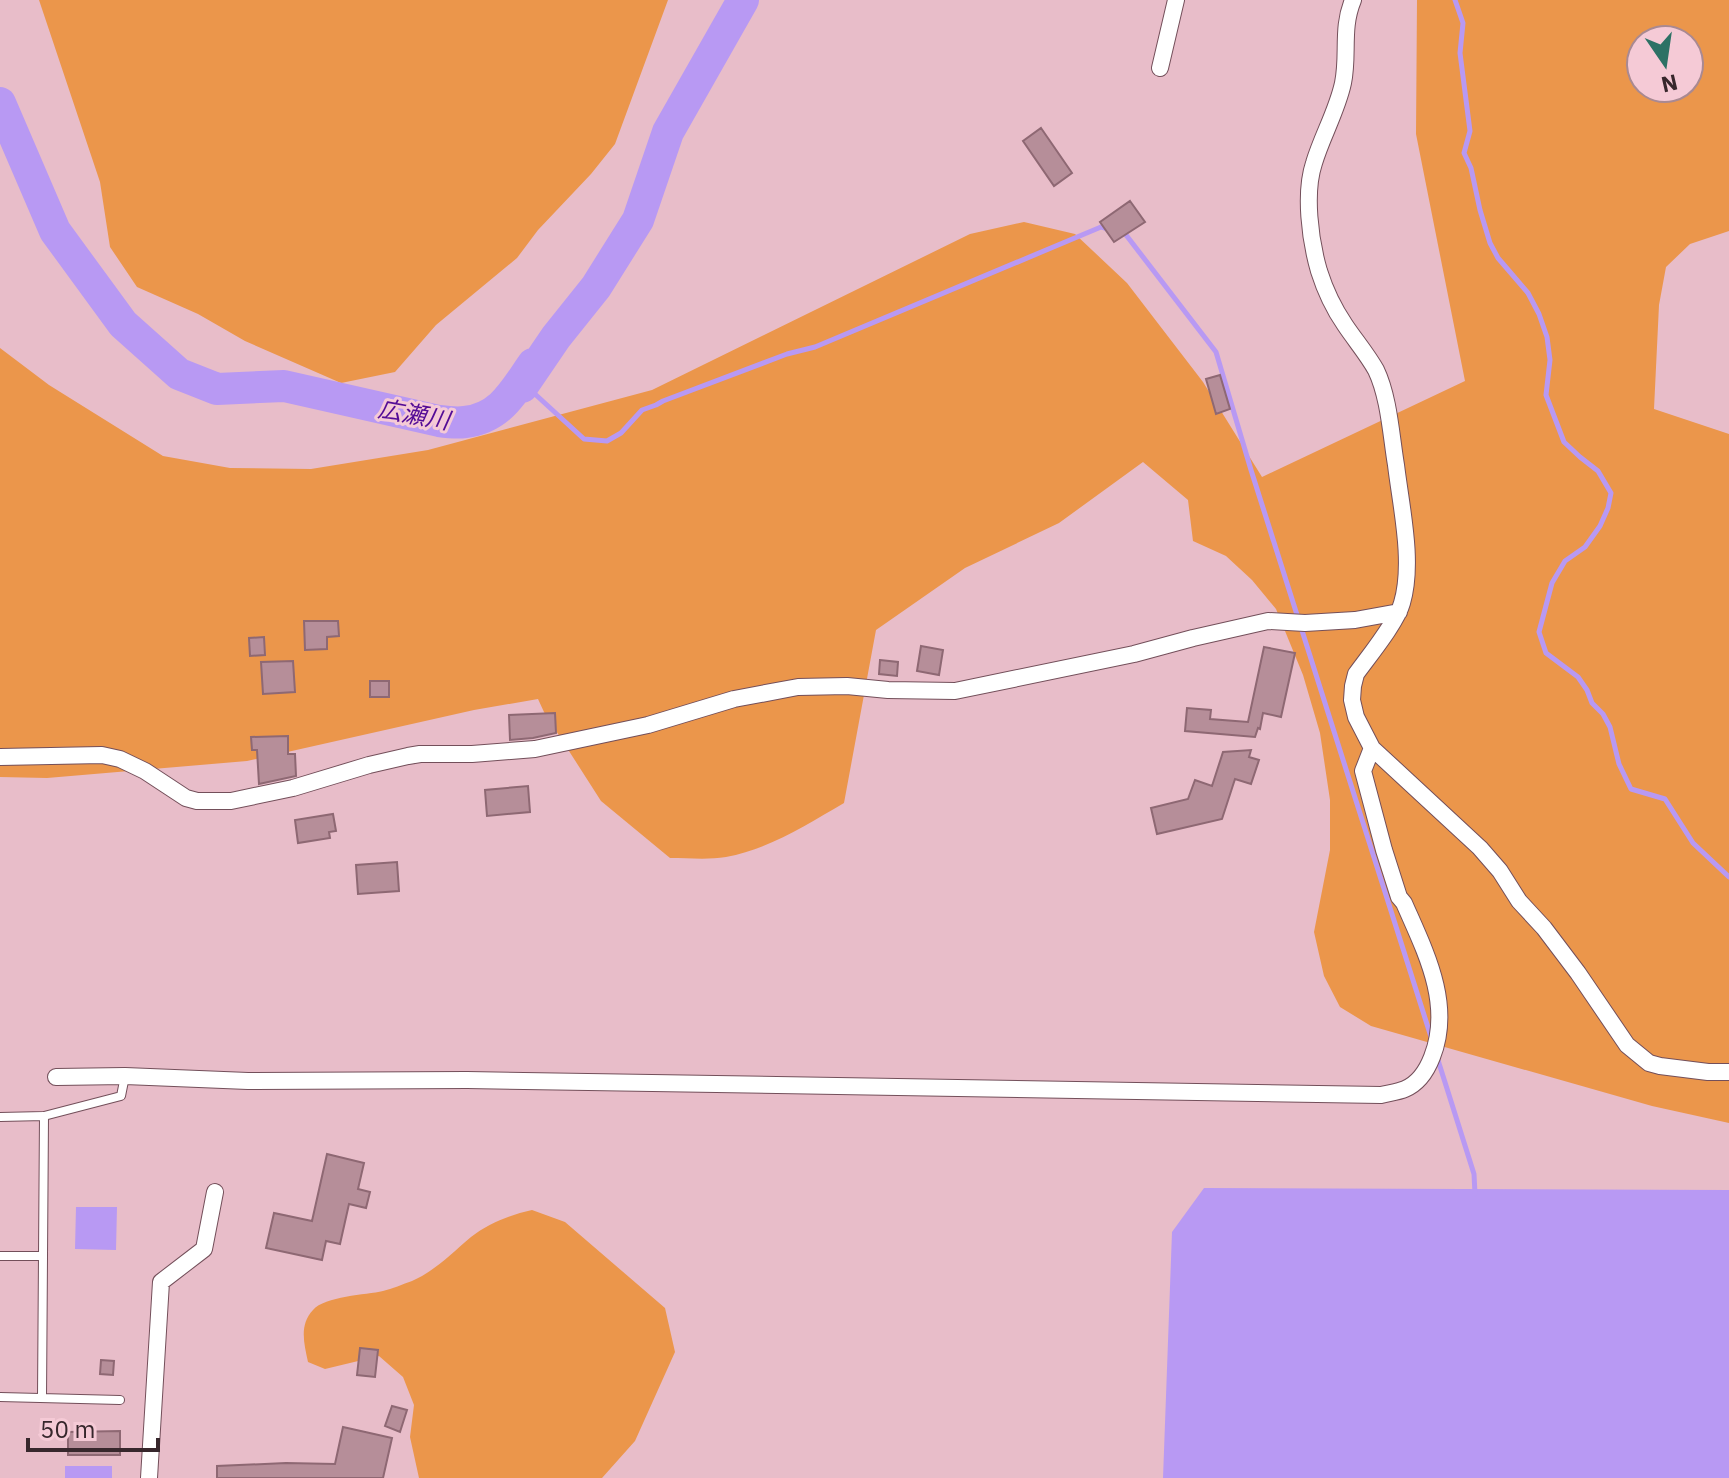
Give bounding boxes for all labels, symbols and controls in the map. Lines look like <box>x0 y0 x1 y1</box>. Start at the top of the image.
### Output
north arrow <box>1625 24 1705 104</box>
text: N <box>1659 68 1681 100</box>
water label: 広瀬川 <box>376 392 455 437</box>
scale bar <box>28 1402 158 1452</box>
text: 50 m <box>40 1413 95 1445</box>

